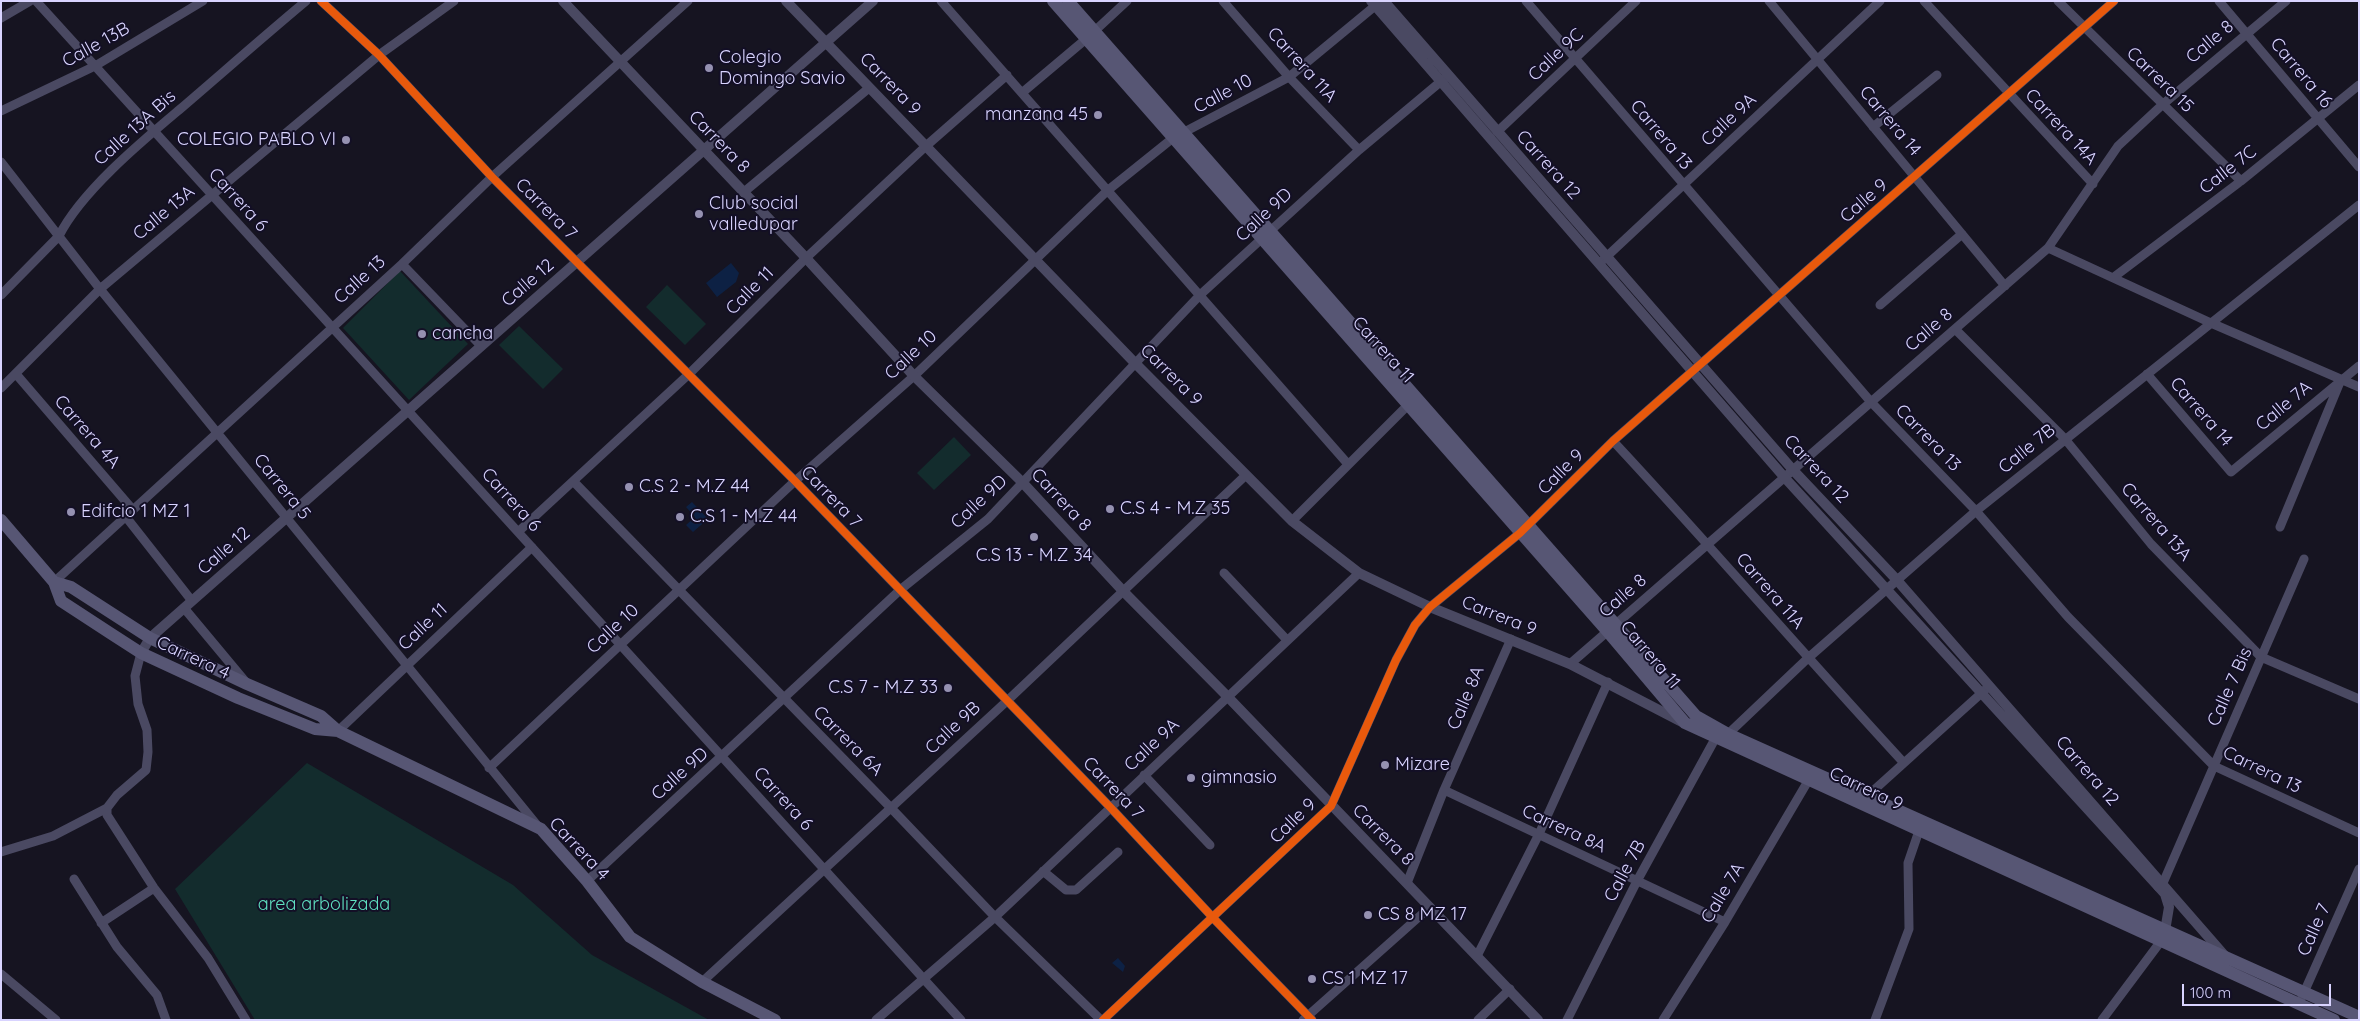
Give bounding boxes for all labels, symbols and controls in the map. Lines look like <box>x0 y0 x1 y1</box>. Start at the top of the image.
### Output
street label: Calle 8 <box>2182 16 2238 68</box>
street label: Calle 13B <box>59 18 133 72</box>
street label: Carrera 11A <box>1263 23 1341 107</box>
street label: Calle 9C <box>1524 24 1588 86</box>
street label: Carrera 16 <box>2265 33 2337 113</box>
street label: Carrera 15 <box>2122 43 2198 117</box>
place label: Colegio Domingo Savio <box>719 47 845 90</box>
street label: Carrera 9 <box>855 48 925 120</box>
marker: Colegio Domingo Savio <box>703 62 715 74</box>
street label: Calle 10 <box>1190 70 1256 118</box>
street label: Carrera 14 <box>1855 82 1925 160</box>
street label: Carrera 14A <box>2020 84 2102 170</box>
street label: Calle 13A Bis <box>90 86 180 170</box>
street label: Calle 9A <box>1697 89 1761 151</box>
street label: Carrera 13 <box>1625 96 1697 174</box>
place label: manzana 45 <box>985 104 1088 126</box>
street label: Carrera 8 <box>684 106 754 178</box>
marker: manzana 45 <box>1092 109 1104 121</box>
street label: Carrera 12 <box>1511 126 1585 204</box>
place label: COLEGIO PABLO VI <box>177 129 336 151</box>
marker: COLEGIO PABLO VI <box>340 134 352 146</box>
street label: Calle 7C <box>2195 141 2261 199</box>
street label: Carrera 6 <box>204 164 272 236</box>
street label: Carrera 7 <box>511 174 581 244</box>
street label: Calle 9 <box>1836 175 1892 227</box>
street label: Calle 13A <box>129 181 199 245</box>
street label: Calle 9D <box>1231 184 1297 246</box>
place label: Club social valledupar <box>709 193 798 235</box>
marker: Club social valledupar <box>693 208 705 220</box>
street label: Calle 13 <box>330 251 390 309</box>
street label: Calle 12 <box>497 254 559 312</box>
street label: Calle 11 <box>721 262 779 320</box>
street label: Calle 8 <box>1901 304 1957 356</box>
street label: Carrera 11 <box>1347 312 1419 388</box>
place label: cancha <box>432 323 493 345</box>
street label: Calle 10 <box>881 326 941 384</box>
marker: cancha <box>416 328 428 340</box>
street label: Carrera 9 <box>1135 339 1207 411</box>
street label: Carrera 14 <box>2165 373 2237 451</box>
street label: Calle 7A <box>2252 376 2316 436</box>
street label: Carrera 4A <box>49 391 125 473</box>
street label: Carrera 13 <box>1891 400 1965 476</box>
street label: Calle 7B <box>1994 420 2060 478</box>
street label: Carrera 12 <box>1779 430 1853 508</box>
street label: Calle 9 <box>1534 445 1588 499</box>
street label: Carrera 5 <box>249 450 315 524</box>
street label: Carrera 7 <box>796 461 866 533</box>
street label: Carrera 6 <box>477 464 545 536</box>
street label: Carrera 8 <box>1026 464 1096 536</box>
street label: Calle 9D <box>946 471 1012 533</box>
place label: C.S 2 - M.Z 44 <box>639 476 749 498</box>
street label: Carrera 13A <box>2116 478 2196 566</box>
marker: C.S 2 - M.Z 44 <box>623 481 635 493</box>
place label: C.S 4 - M.Z 35 <box>1120 498 1230 520</box>
place label: Edifcio 1 MZ 1 <box>81 501 190 523</box>
marker: C.S 4 - M.Z 35 <box>1104 503 1116 515</box>
marker: Edifcio 1 MZ 1 <box>65 506 77 518</box>
place label: C.S 1 - M.Z 44 <box>690 506 797 528</box>
marker: C.S 1 - M.Z 44 <box>674 511 686 523</box>
street label: Calle 12 <box>193 522 255 580</box>
marker: C.S 13 - M.Z 34 <box>1028 531 1040 543</box>
place label: C.S 13 - M.Z 34 <box>976 545 1092 567</box>
street label: Carrera 11A <box>1731 549 1809 633</box>
street label: Calle 8 <box>1595 570 1651 622</box>
street label: Carrera 9 <box>1458 591 1540 641</box>
street label: Calle 11 <box>394 599 452 655</box>
street label: Calle 10 <box>583 600 643 658</box>
street label: Carrera 11 <box>1615 617 1685 693</box>
street label: Carrera 4 <box>153 632 233 684</box>
street label: Calle 7 Bis <box>2203 644 2257 730</box>
street label: Calle 8A <box>1443 663 1489 733</box>
place label: C.S 7 - M.Z 33 <box>828 677 938 699</box>
marker: C.S 7 - M.Z 33 <box>942 682 954 694</box>
street label: Calle 9B <box>921 697 985 759</box>
street label: Carrera 6A <box>808 701 888 781</box>
street label: Calle 9A <box>1120 714 1184 776</box>
street label: Carrera 12 <box>2051 732 2123 810</box>
street label: Carrera 13 <box>2219 742 2305 798</box>
street label: Calle 9D <box>647 743 713 805</box>
street label: Carrera 7 <box>1078 752 1148 824</box>
place label: Mizare <box>1395 754 1450 776</box>
marker: Mizare <box>1379 759 1391 771</box>
street label: Carrera 6 <box>749 763 817 835</box>
street label: Carrera 9 <box>1826 763 1906 815</box>
place label: gimnasio <box>1201 767 1277 789</box>
marker: gimnasio <box>1185 772 1197 784</box>
street label: Calle 9 <box>1265 794 1321 848</box>
street label: Carrera 8 <box>1348 800 1418 870</box>
street label: Carrera 8A <box>1519 800 1609 858</box>
street label: Carrera 4 <box>544 813 614 885</box>
street label: Calle 7B <box>1600 836 1650 906</box>
street label: Calle 7A <box>1697 859 1749 927</box>
park label: area arbolizada <box>258 894 390 916</box>
street label: Calle 7 <box>2293 900 2335 960</box>
place label: CS 8 MZ 17 <box>1378 904 1467 926</box>
marker: CS 8 MZ 17 <box>1362 909 1374 921</box>
place label: CS 1 MZ 17 <box>1322 968 1408 990</box>
marker: CS 1 MZ 17 <box>1306 973 1318 985</box>
scale bar <box>2185 974 2334 1006</box>
text: 100 m <box>2190 983 2231 1002</box>

